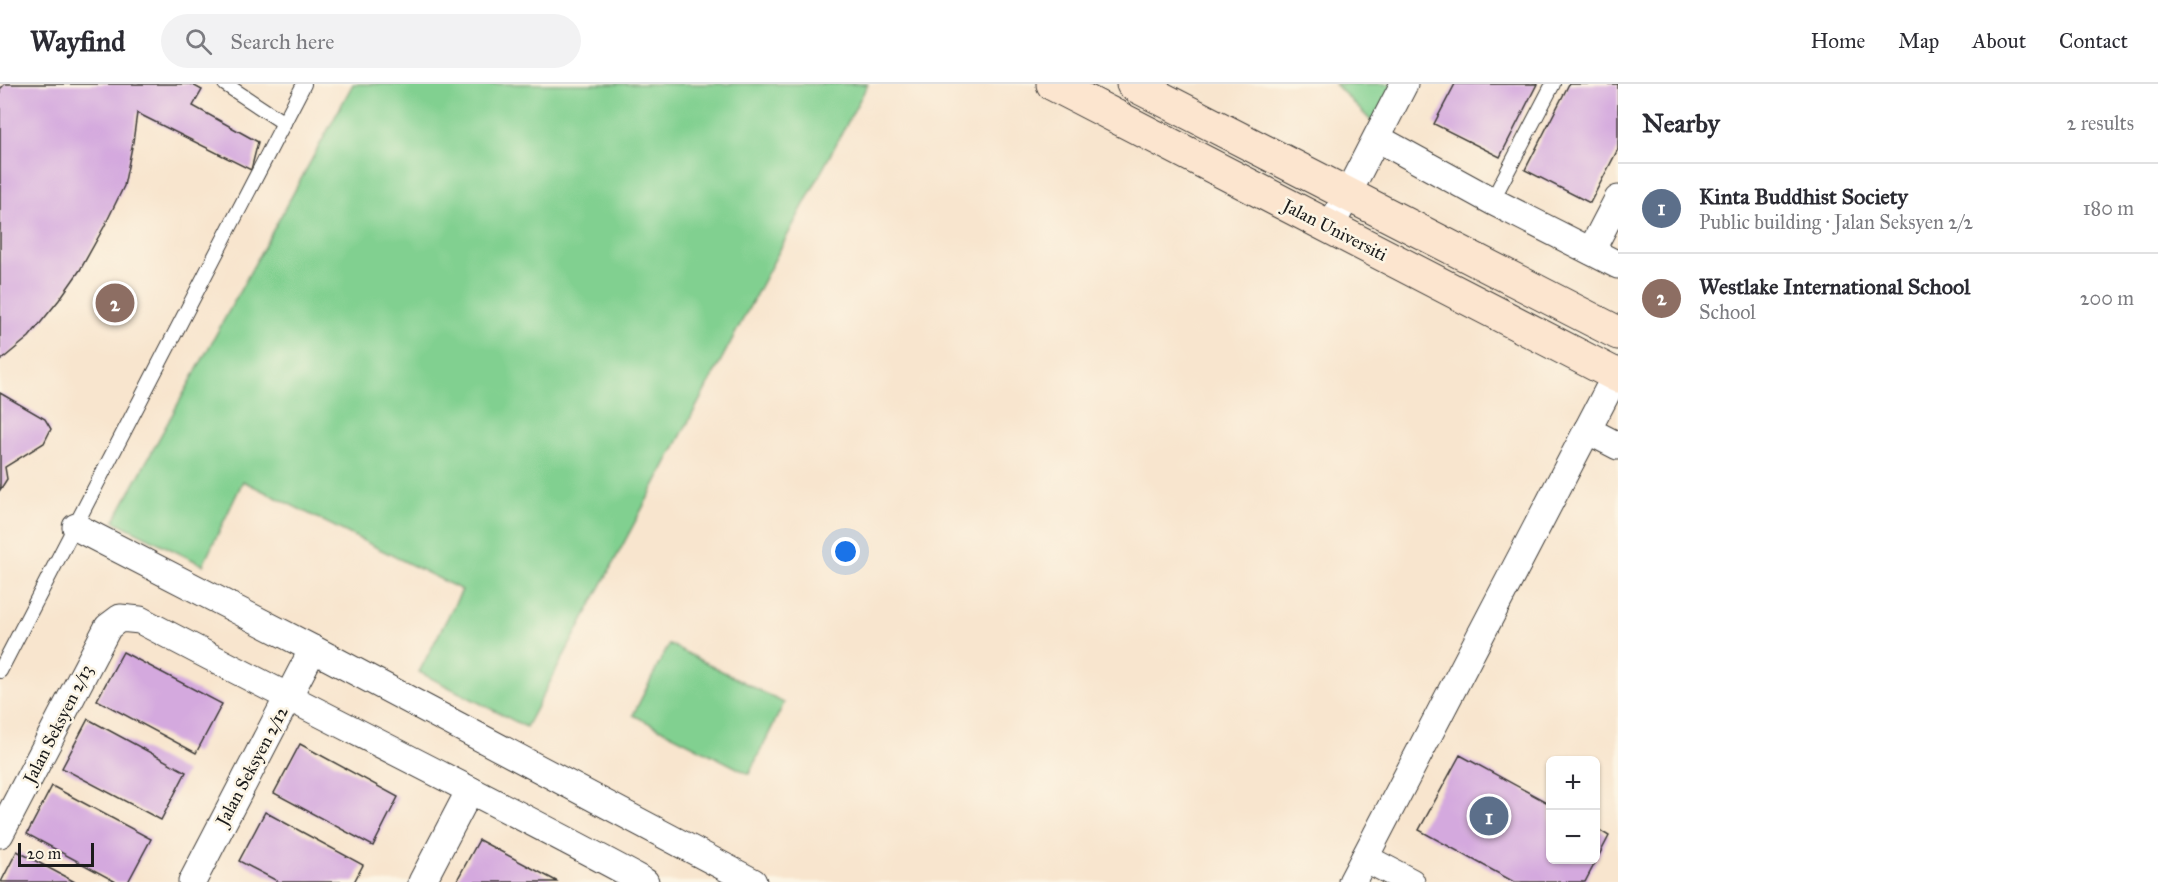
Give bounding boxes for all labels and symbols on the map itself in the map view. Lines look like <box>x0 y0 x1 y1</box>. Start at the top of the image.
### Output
street label: Jalan Universiti <box>1277 193 1391 267</box>
pin: 2 <box>96 280 134 326</box>
your location <box>831 537 860 566</box>
street label: Jalan Seksyen 2/13 <box>18 661 98 789</box>
street label: Jalan Seksyen 2/12 <box>210 702 294 832</box>
pin: 1 <box>1470 794 1508 838</box>
scale bar <box>18 840 94 868</box>

